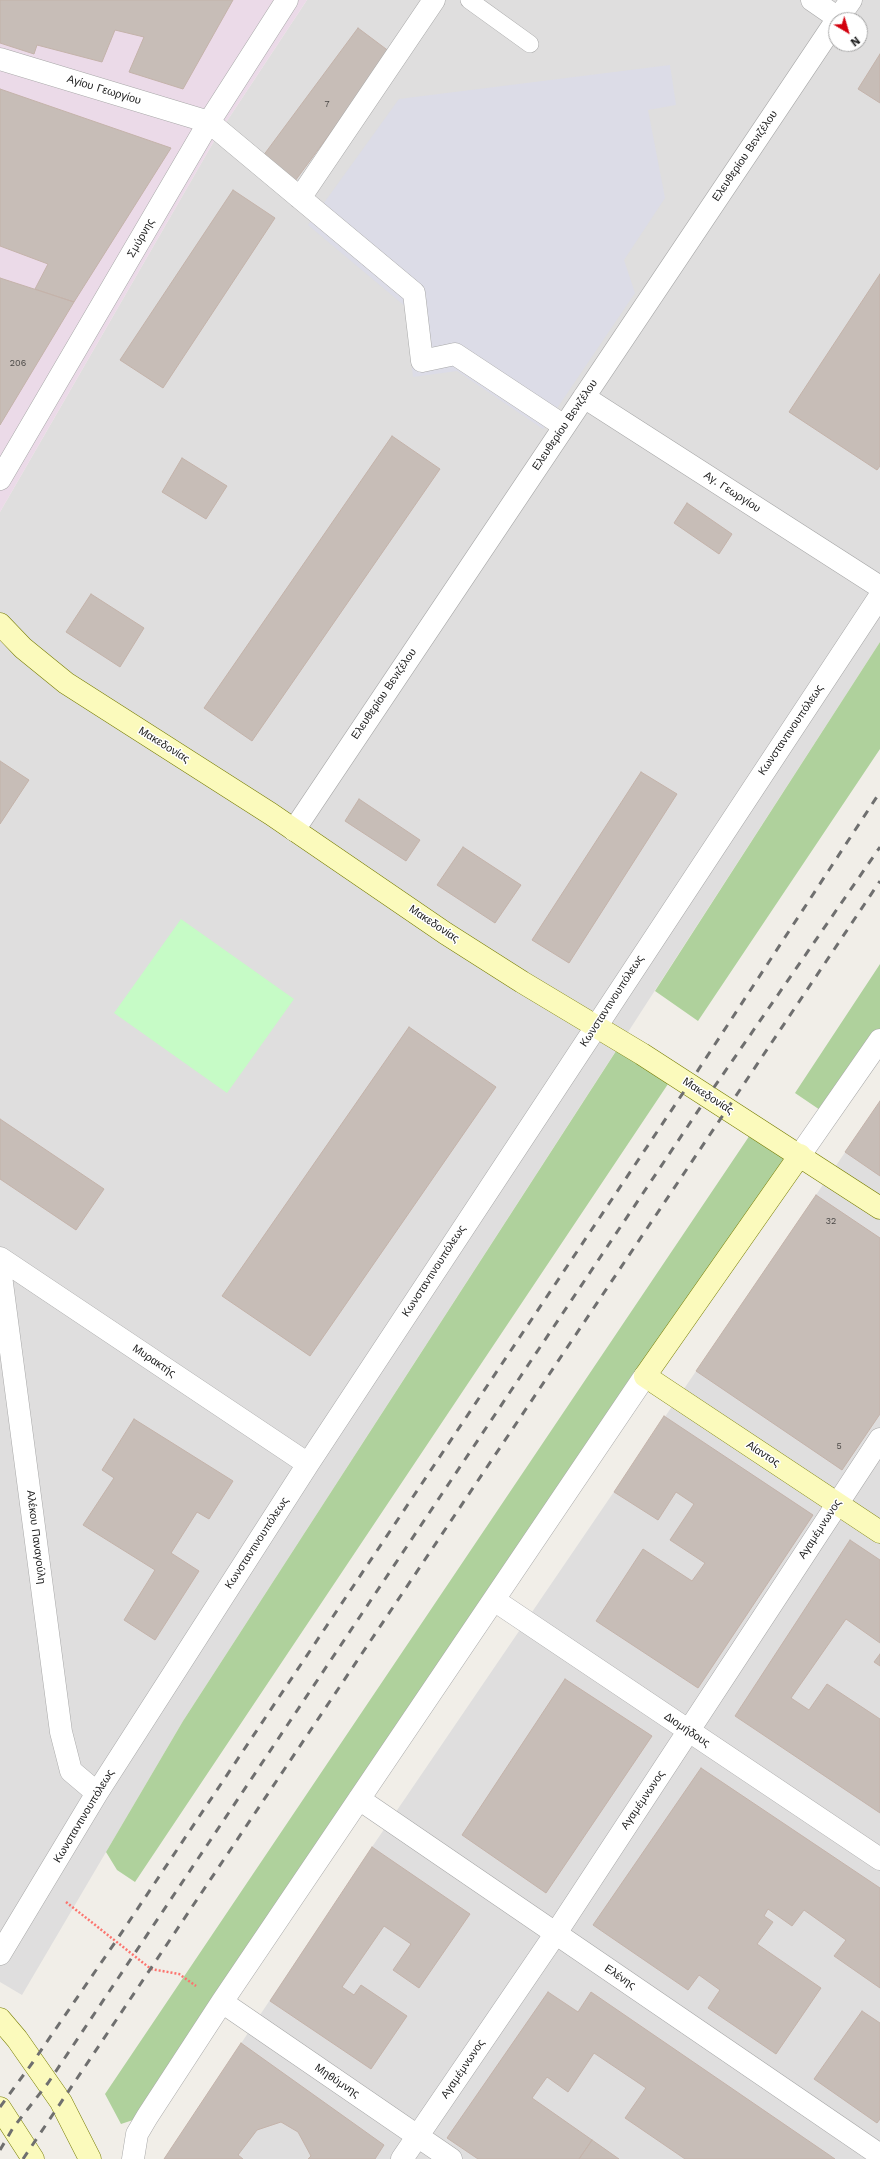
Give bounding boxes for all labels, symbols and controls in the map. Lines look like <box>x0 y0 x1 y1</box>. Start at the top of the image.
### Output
north arrow <box>828 12 868 52</box>
text: N <box>848 33 862 49</box>
street label: Αγίου Γεωργίου <box>65 72 143 108</box>
house number: 7 <box>324 99 330 109</box>
street label: Ελευθερίου Βενιζέλου <box>710 108 780 204</box>
street label: Σμύρνης <box>125 216 157 260</box>
house number: 206 <box>10 358 26 368</box>
street label: Ελευθερίου Βενιζέλου <box>530 377 600 473</box>
street label: Αγ. Γεωργίου <box>701 469 763 515</box>
street label: Ελευθερίου Βενιζέλου <box>349 646 419 742</box>
street label: Κωνσταντινουπόλεως <box>756 682 826 778</box>
street label: Μακεδονίας <box>136 724 192 766</box>
street label: Μακεδονίας <box>406 902 462 946</box>
street label: Κωνσταντινουπόλεως <box>577 953 647 1049</box>
street label: Μακεδονίας <box>680 1075 736 1117</box>
house number: 32 <box>826 1216 836 1226</box>
street label: Κωνσταντινουπόλεως <box>399 1223 469 1319</box>
street label: Μυρακτής <box>130 1342 178 1380</box>
street label: Αίαντος <box>744 1438 782 1470</box>
house number: 5 <box>836 1441 842 1451</box>
street label: Αλέκου Παναγούλη <box>24 1489 48 1585</box>
street label: Κωνσταντινουπόλεως <box>222 1495 292 1591</box>
street label: Αγαμέμνωνος <box>796 1497 844 1561</box>
street label: Διομήδους <box>662 1710 712 1750</box>
street label: Κωνσταντινουπόλεως <box>51 1767 117 1865</box>
street label: Αγαμέμνωνος <box>618 1768 668 1832</box>
street label: Ελένης <box>602 1962 638 1992</box>
street label: Αγαμέμνωνος <box>438 2037 488 2101</box>
street label: Μηθύμνης <box>312 2061 362 2101</box>

